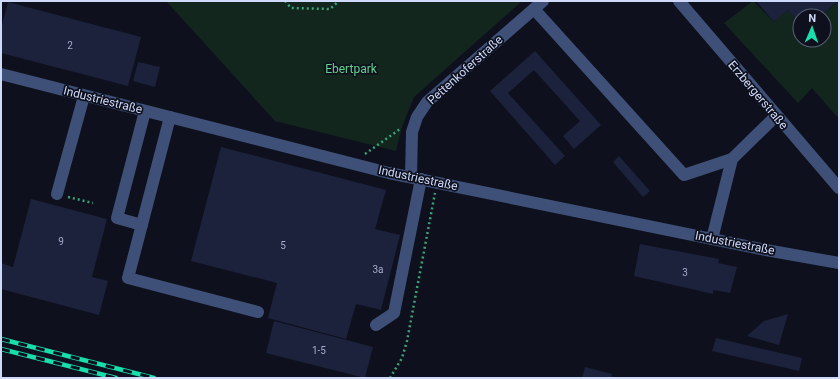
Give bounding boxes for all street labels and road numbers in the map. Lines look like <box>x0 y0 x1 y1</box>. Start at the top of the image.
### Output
street label: Pettenkoferstraße <box>425 33 505 107</box>
street label: Erzbergerstraße <box>725 58 791 132</box>
street label: Industriestraße <box>62 83 144 117</box>
street label: Industriestraße <box>377 163 459 193</box>
street label: Industriestraße <box>694 228 776 258</box>

